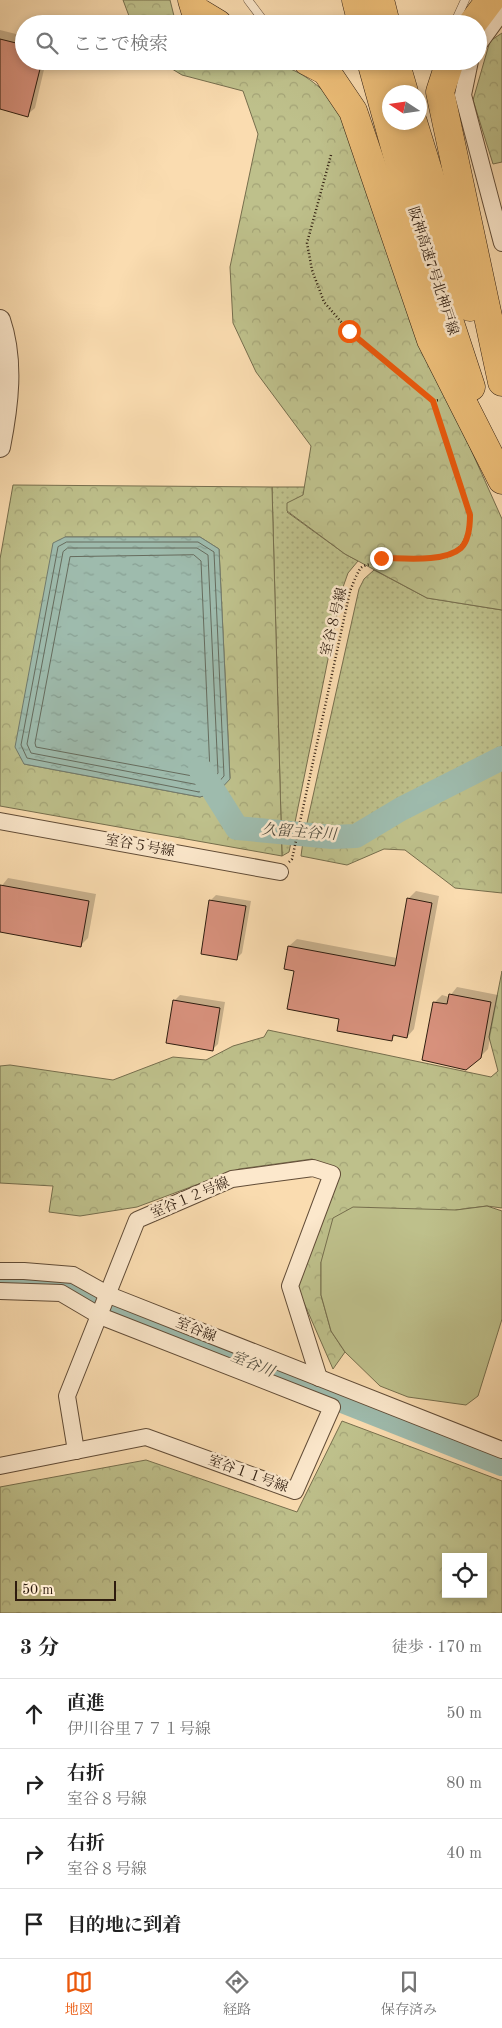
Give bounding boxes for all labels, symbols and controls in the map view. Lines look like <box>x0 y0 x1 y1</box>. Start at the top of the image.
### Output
search box <box>15 15 487 70</box>
icon: search <box>33 29 61 57</box>
text: ここで検索 <box>73 36 168 55</box>
north arrow <box>382 85 427 130</box>
street label: 阪神高速7号北神戸線 <box>406 205 461 337</box>
route start <box>338 320 361 343</box>
route end <box>370 547 393 570</box>
street label: 室谷８号線 <box>318 586 349 658</box>
water label: 久留主谷川 <box>261 821 339 843</box>
street label: 室谷５号線 <box>104 832 176 859</box>
street label: 室谷１２号線 <box>148 1174 231 1221</box>
street label: 室谷線 <box>174 1315 218 1344</box>
water label: 室谷川 <box>228 1348 278 1381</box>
street label: 室谷１１号線 <box>206 1452 290 1495</box>
map controls <box>442 1553 487 1598</box>
button: locate <box>442 1553 487 1598</box>
scale bar <box>15 1578 116 1601</box>
text: 50 m <box>22 1583 53 1597</box>
text: 3 分 <box>20 1638 59 1659</box>
text: 徒歩 · 170 m <box>392 1640 482 1656</box>
text: 直進 <box>67 1695 105 1714</box>
icon: ahead <box>20 1700 48 1728</box>
text: 50 m <box>446 1706 482 1722</box>
text: 伊川谷里７７１号線 <box>67 1722 211 1738</box>
text: 右折 <box>67 1765 105 1784</box>
icon: right <box>20 1770 48 1798</box>
text: 80 m <box>446 1776 482 1792</box>
text: 室谷８号線 <box>67 1792 147 1808</box>
text: 右折 <box>67 1835 105 1854</box>
icon: right <box>20 1840 48 1868</box>
text: 40 m <box>446 1846 482 1862</box>
text: 室谷８号線 <box>67 1862 147 1878</box>
icon: arrive <box>20 1910 48 1938</box>
text: 目的地に到着 <box>67 1917 181 1936</box>
tab: 地図 <box>65 1968 93 2019</box>
tab: 経路 <box>223 1968 251 2019</box>
tab: 保存済み <box>381 1968 437 2019</box>

